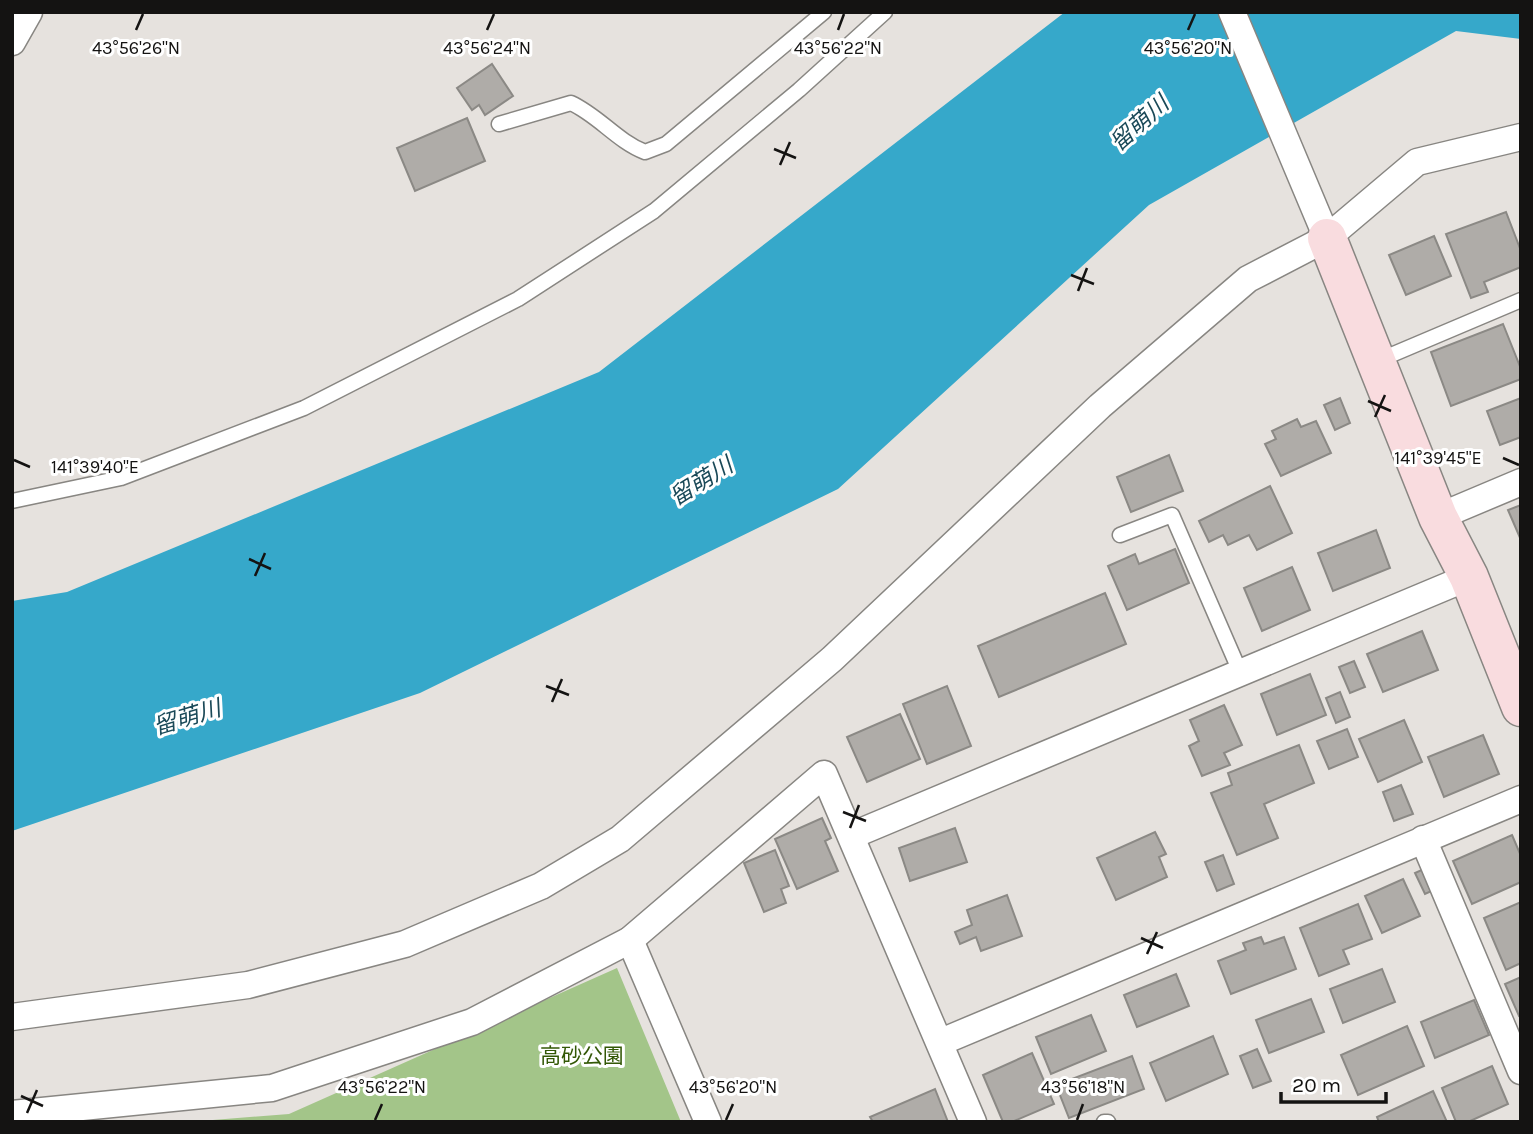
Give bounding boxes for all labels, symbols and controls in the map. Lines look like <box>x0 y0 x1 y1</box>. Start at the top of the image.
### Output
text: 43°56'26"N <box>92 37 180 59</box>
text: 43°56'24"N <box>443 37 531 59</box>
text: 43°56'22"N <box>794 37 882 59</box>
text: 43°56'20"N <box>1144 37 1232 59</box>
water label: 留萌川 <box>1105 88 1176 156</box>
text: 141°39'45"E <box>1394 447 1482 469</box>
water label: 留萌川 <box>665 450 740 511</box>
text: 141°39'40"E <box>51 456 139 478</box>
water label: 留萌川 <box>150 694 227 740</box>
park label: 高砂公園 <box>540 1044 624 1068</box>
scale bar <box>1281 1060 1386 1104</box>
text: 20 m <box>1292 1073 1341 1097</box>
text: 43°56'22"N <box>338 1076 426 1098</box>
text: 43°56'20"N <box>689 1076 777 1098</box>
text: 43°56'18"N <box>1041 1076 1125 1098</box>

